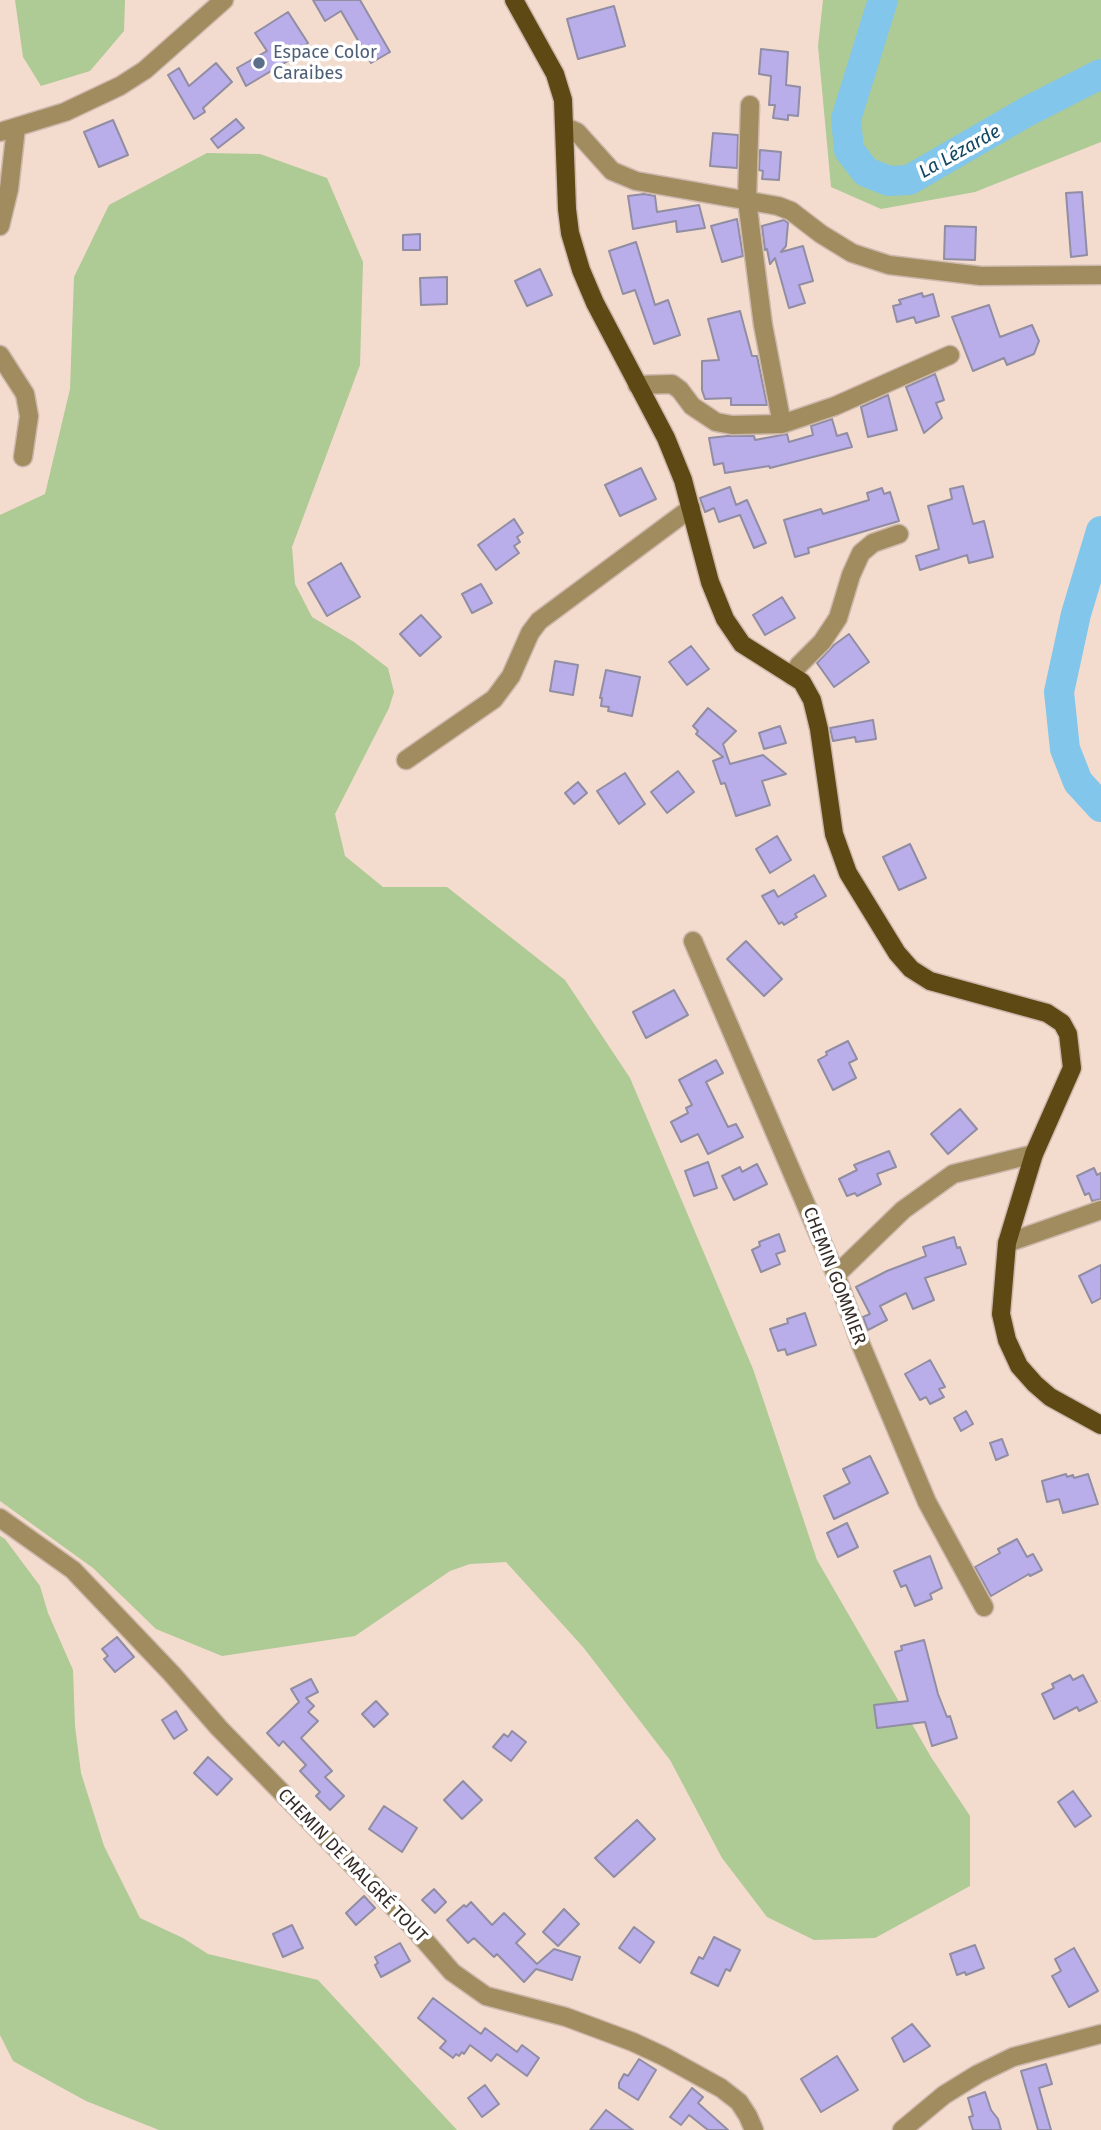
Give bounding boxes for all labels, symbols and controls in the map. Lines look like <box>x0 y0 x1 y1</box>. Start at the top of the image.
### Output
place label: Espace Color Caraibes <box>273 42 377 84</box>
marker: Espace Color Caraibes <box>251 55 267 71</box>
water label: La Lézarde <box>915 120 1005 184</box>
street label: CHEMIN GOMMIER <box>798 1204 870 1348</box>
street label: CHEMIN DE MALGRÉ TOUT <box>273 1784 431 1948</box>

